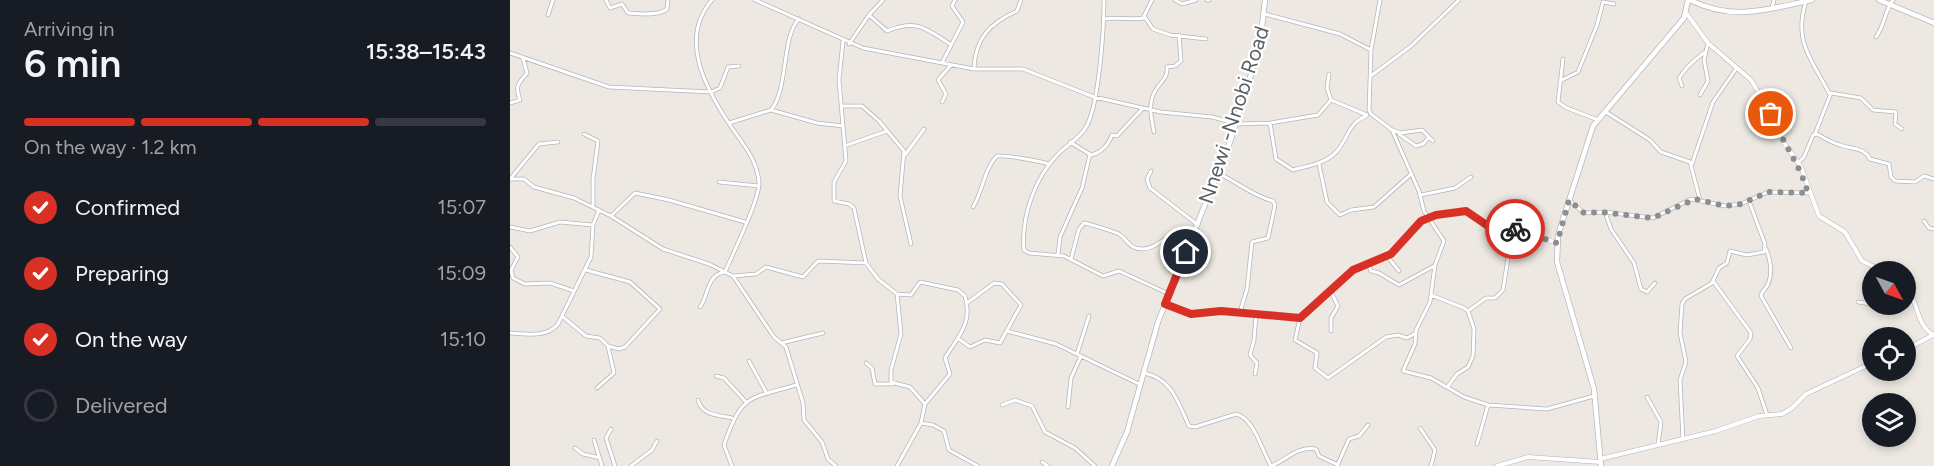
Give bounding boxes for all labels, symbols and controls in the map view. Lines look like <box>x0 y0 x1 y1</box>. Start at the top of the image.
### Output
text: Arriving in <box>24 17 114 41</box>
street label: Nnewi -Nnobi Road <box>1193 23 1274 207</box>
text: 15:38–15:43 <box>366 38 486 65</box>
text: 6 min <box>24 40 121 87</box>
pin <box>1745 88 1796 139</box>
icon: bag <box>1754 97 1787 130</box>
text: On the way · 1.2 km <box>24 135 196 159</box>
icon: check <box>24 191 57 224</box>
text: Confirmed <box>75 194 180 221</box>
text: 15:07 <box>438 195 486 219</box>
courier <box>1485 199 1545 259</box>
icon: bike <box>1499 213 1532 246</box>
pin <box>1160 226 1211 277</box>
icon: home <box>1169 235 1202 268</box>
icon: check <box>24 257 57 290</box>
text: Preparing <box>75 260 169 287</box>
text: 15:09 <box>437 261 486 285</box>
north arrow <box>1862 261 1916 315</box>
map controls <box>1862 261 1916 447</box>
icon: check <box>24 323 57 356</box>
text: On the way <box>75 326 187 353</box>
text: 15:10 <box>440 327 486 351</box>
button: locate <box>1862 327 1916 381</box>
text: Delivered <box>75 392 168 419</box>
button: layers <box>1862 393 1916 447</box>

